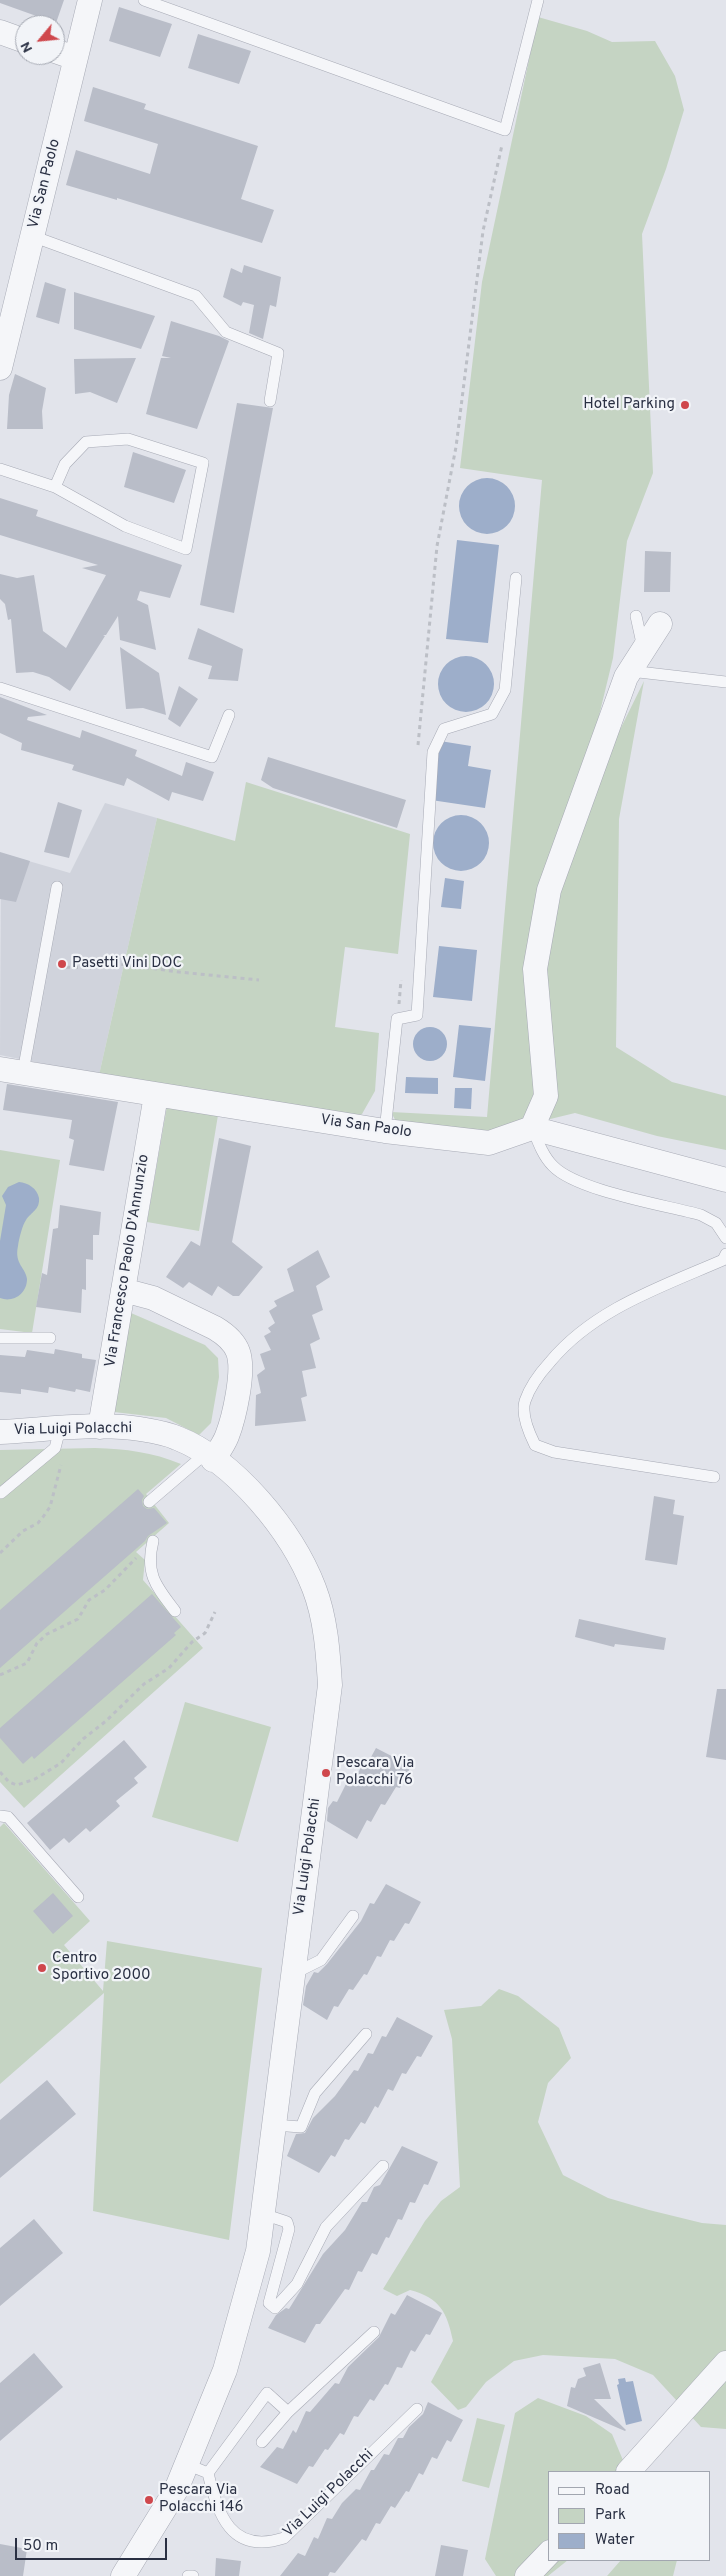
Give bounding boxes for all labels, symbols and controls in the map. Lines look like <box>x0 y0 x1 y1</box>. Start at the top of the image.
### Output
north arrow <box>15 15 65 65</box>
text: N <box>17 38 37 55</box>
street label: Via San Paolo <box>25 137 65 231</box>
place label: Hotel Parking <box>583 396 675 414</box>
marker: Hotel Parking <box>679 399 691 411</box>
place label: Pasetti Vini DOC <box>72 955 182 973</box>
marker: Pasetti Vini DOC <box>56 958 68 970</box>
street label: Via San Paolo <box>319 1112 413 1142</box>
street label: Via Francesco Paolo D'Annunzio <box>102 1153 154 1369</box>
street label: Via Luigi Polacchi <box>13 1420 133 1440</box>
place label: Pescara Via Polacchi 76 <box>336 1755 414 1790</box>
marker: Pescara Via Polacchi 76 <box>320 1767 332 1779</box>
street label: Via Luigi Polacchi <box>291 1797 325 1917</box>
place label: Centro Sportivo 2000 <box>52 1950 151 1985</box>
marker: Centro Sportivo 2000 <box>36 1962 48 1974</box>
street label: Via Luigi Polacchi <box>280 2446 378 2542</box>
legend <box>548 2471 711 2561</box>
text: Road <box>595 2481 630 2500</box>
place label: Pescara Via Polacchi 146 <box>159 2482 243 2517</box>
marker: Pescara Via Polacchi 146 <box>143 2494 155 2506</box>
text: Park <box>595 2506 626 2525</box>
scale bar <box>18 2528 170 2560</box>
text: Water <box>595 2531 634 2550</box>
text: 50 m <box>23 2537 58 2556</box>

